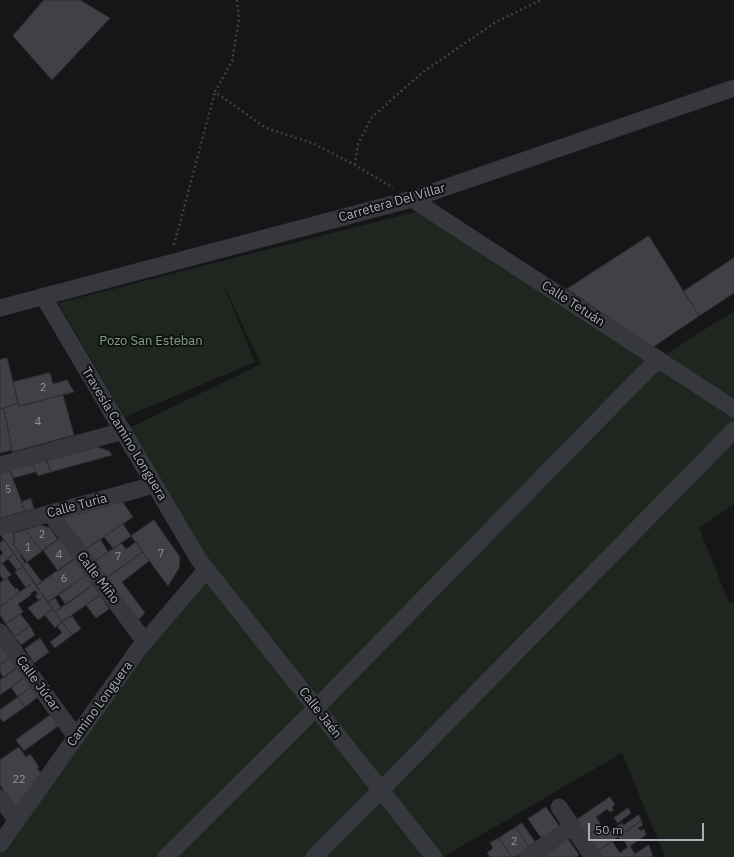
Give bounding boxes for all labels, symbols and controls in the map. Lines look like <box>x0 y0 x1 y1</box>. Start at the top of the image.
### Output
street label: Carretera Del Villar <box>337 180 447 226</box>
street label: Calle Tetuán <box>538 278 608 330</box>
park label: Pozo San Esteban <box>99 333 203 349</box>
street label: Travesía Camino Longuera <box>78 364 170 504</box>
house number: 2 <box>40 381 46 395</box>
house number: 4 <box>35 415 41 429</box>
house number: 5 <box>5 483 11 497</box>
street label: Calle Turia <box>45 491 109 521</box>
house number: 2 <box>39 528 45 542</box>
house number: 1 <box>25 541 31 555</box>
house number: 7 <box>158 547 164 561</box>
house number: 4 <box>56 548 62 562</box>
street label: Calle Miño <box>74 549 122 607</box>
house number: 7 <box>115 550 121 564</box>
house number: 6 <box>61 572 67 586</box>
street label: Calle Júcar <box>13 653 63 715</box>
street label: Camino Longuera <box>64 658 136 750</box>
street label: Calle Jaén <box>295 684 345 742</box>
house number: 22 <box>12 773 26 787</box>
scale bar <box>590 815 706 841</box>
text: 50 m <box>595 822 623 837</box>
house number: 2 <box>511 835 517 849</box>

